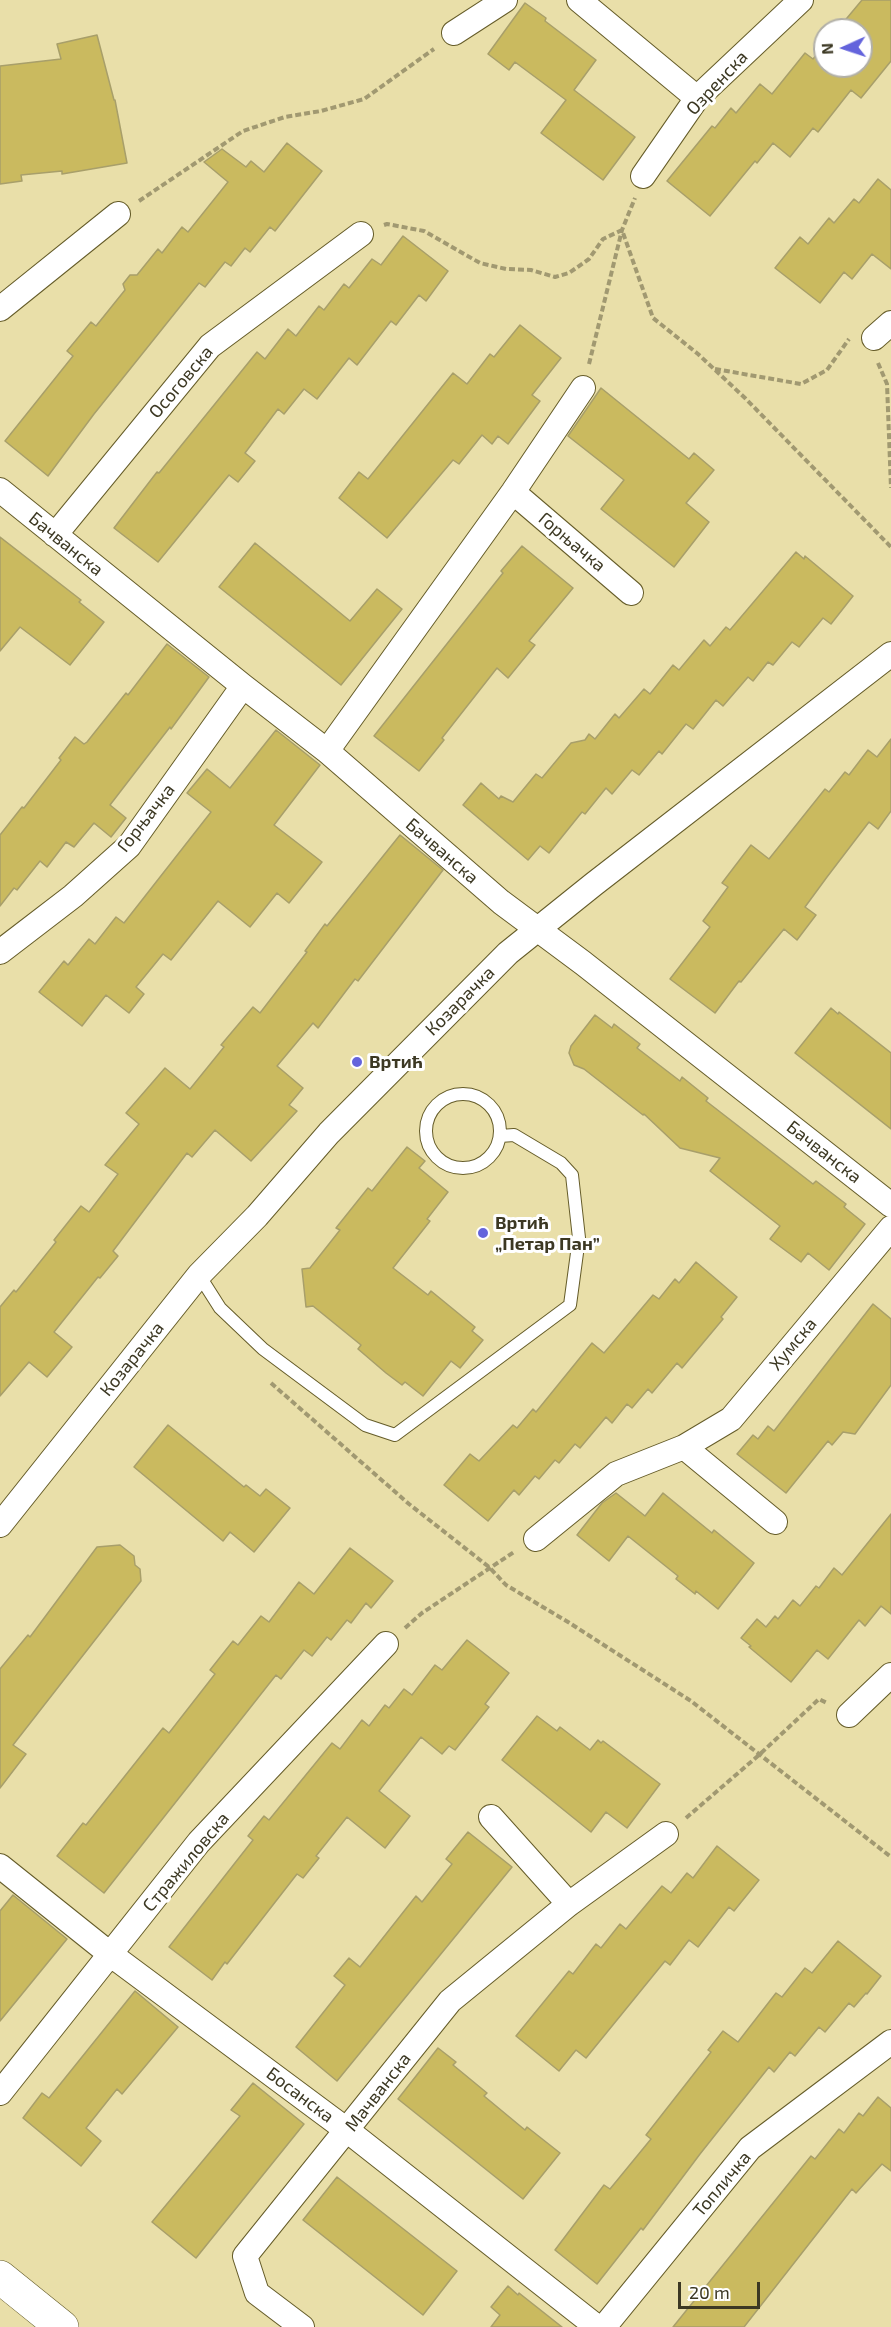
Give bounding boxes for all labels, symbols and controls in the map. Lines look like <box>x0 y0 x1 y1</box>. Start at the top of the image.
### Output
north arrow <box>813 18 873 78</box>
text: N <box>817 43 836 55</box>
street label: Озренска <box>682 46 752 120</box>
street label: Осоговска <box>145 341 217 423</box>
street label: Бачванска <box>25 508 107 580</box>
street label: Горњачка <box>534 508 610 576</box>
street label: Горњачка <box>113 779 179 857</box>
street label: Бачванска <box>401 814 483 888</box>
street label: Козарачка <box>421 962 499 1040</box>
place label: Вртић <box>369 1051 423 1073</box>
marker: Вртић <box>350 1055 364 1069</box>
street label: Бачванска <box>782 1116 866 1188</box>
place label: Вртић „Петар Пан” <box>495 1212 600 1254</box>
marker: Вртић „Петар Пан” <box>476 1226 490 1240</box>
street label: Хумска <box>765 1313 821 1375</box>
street label: Козарачка <box>96 1318 168 1400</box>
street label: Стражиловска <box>138 1808 234 1916</box>
street label: Мачванска <box>341 2048 415 2136</box>
street label: Босанска <box>262 2063 338 2127</box>
street label: Топличка <box>688 2147 756 2221</box>
scale bar <box>681 2270 764 2308</box>
text: 20 m <box>689 2281 730 2303</box>

